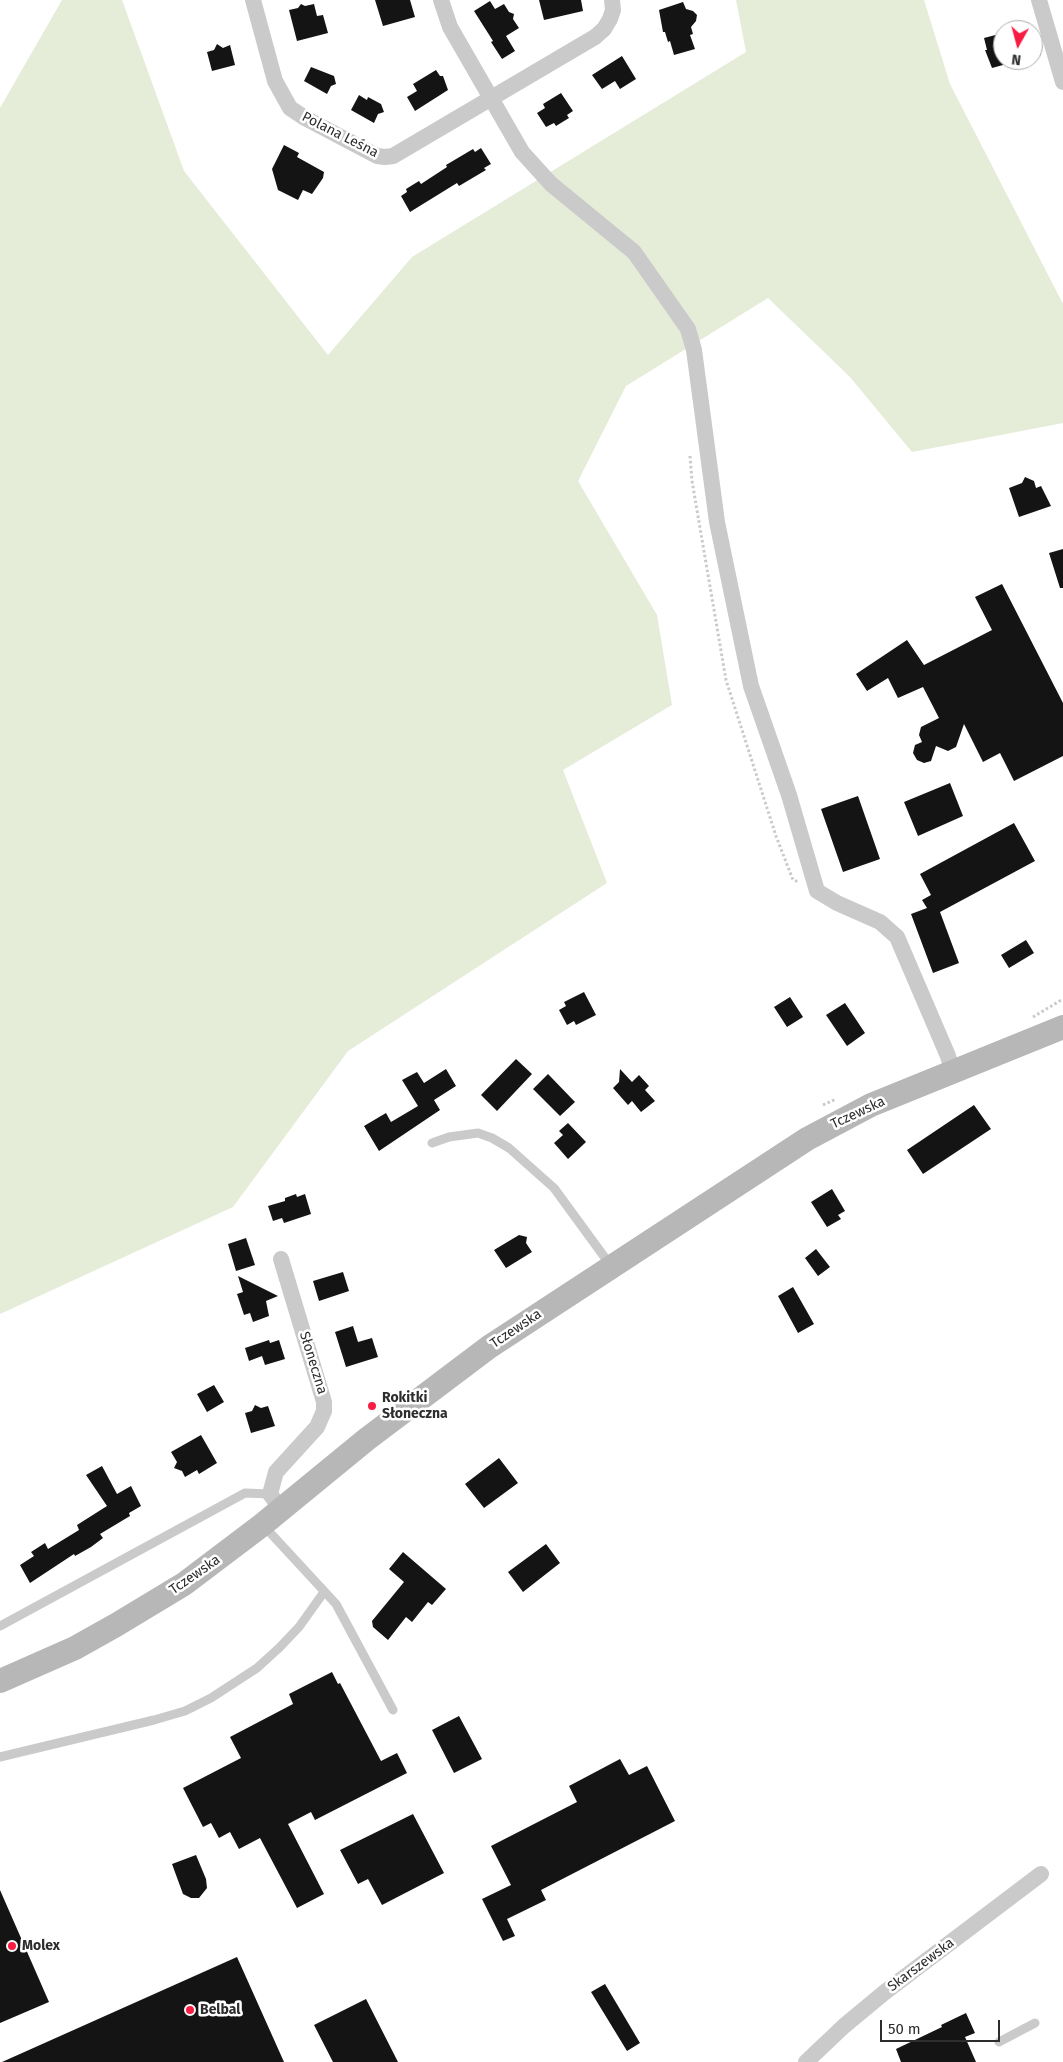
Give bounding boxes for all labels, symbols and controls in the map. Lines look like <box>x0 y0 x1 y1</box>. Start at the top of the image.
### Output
north arrow <box>993 20 1043 70</box>
text: N <box>1011 50 1022 68</box>
street label: Polana Leśna <box>299 109 381 161</box>
street label: Tczewska <box>828 1093 888 1133</box>
street label: Tczewska <box>487 1306 545 1352</box>
street label: Słoneczna <box>296 1330 330 1396</box>
place label: Rokitki Słoneczna <box>382 1390 448 1422</box>
marker: Rokitki Słoneczna <box>366 1400 378 1412</box>
street label: Tczewska <box>166 1551 224 1599</box>
street label: Skarszewska <box>885 1935 957 1995</box>
place label: Molex <box>22 1938 60 1954</box>
marker: Molex <box>6 1940 18 1952</box>
place label: Belbal <box>200 2002 240 2018</box>
marker: Belbal <box>184 2004 196 2016</box>
scale bar <box>883 2010 1003 2042</box>
text: 50 m <box>888 2020 921 2038</box>

